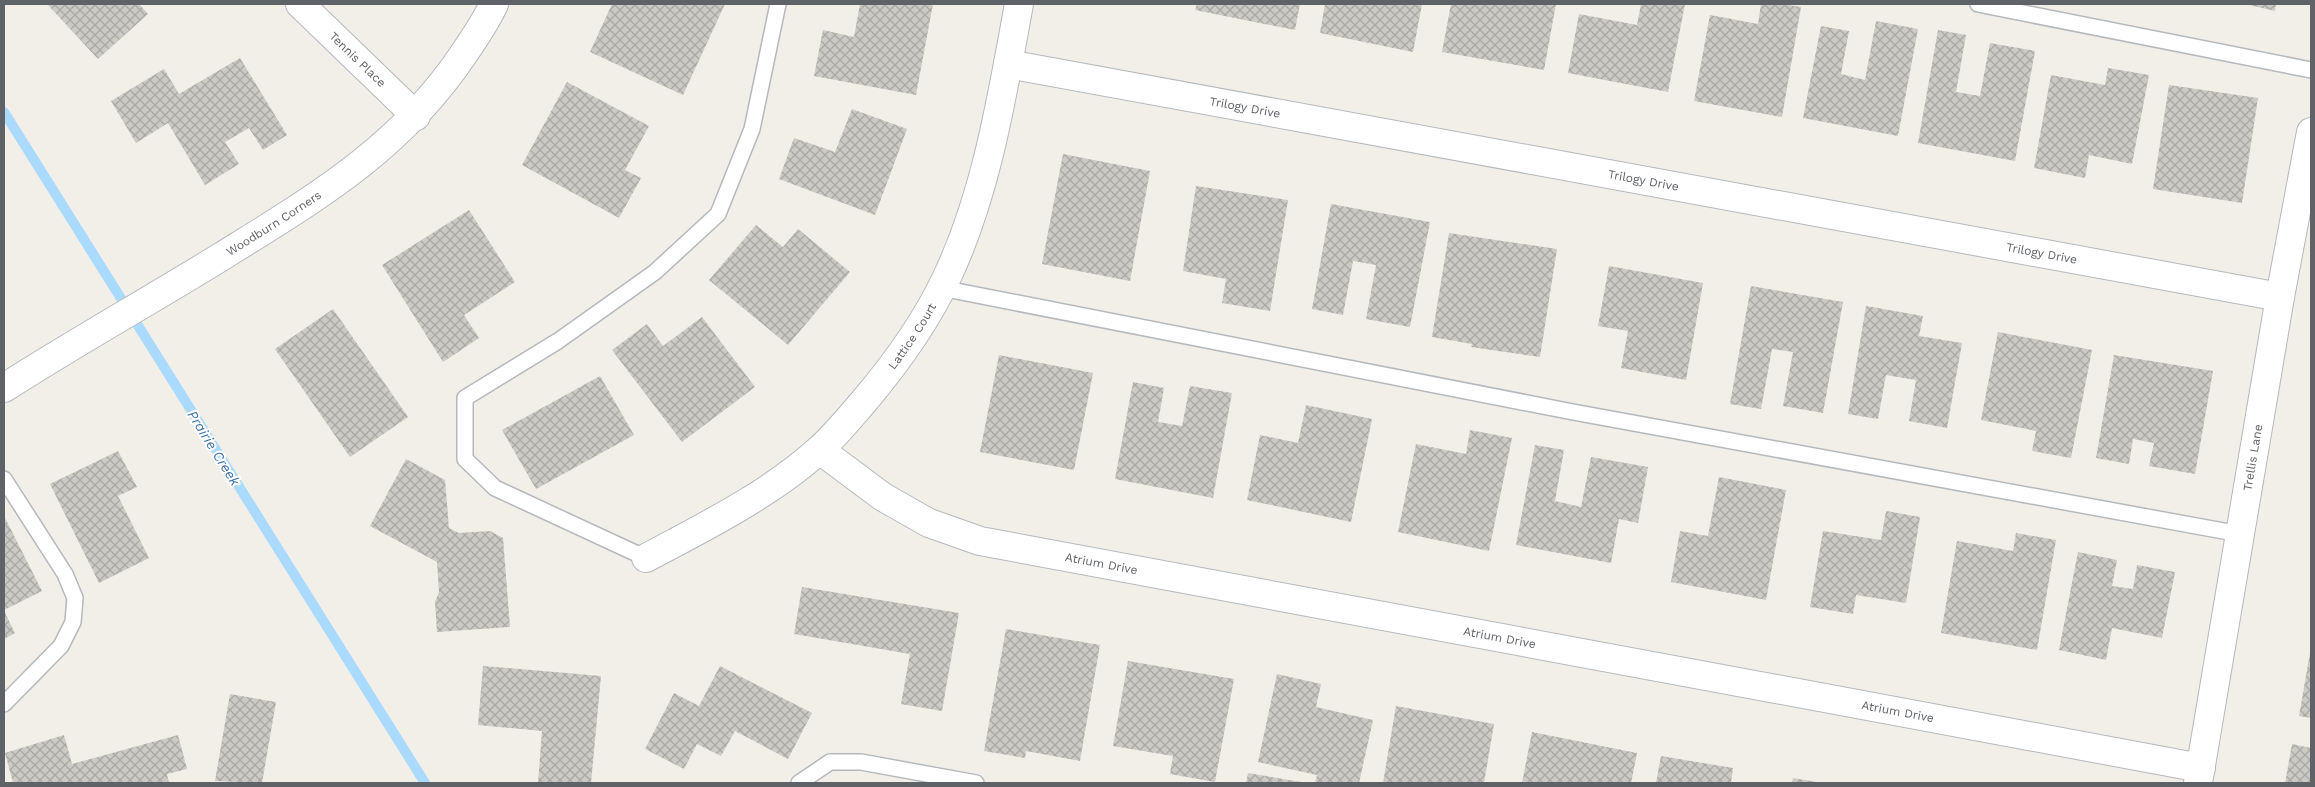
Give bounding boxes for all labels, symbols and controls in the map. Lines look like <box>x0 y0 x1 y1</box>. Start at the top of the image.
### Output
street label: Tennis Place <box>326 29 389 90</box>
street label: Trilogy Drive <box>1209 94 1282 121</box>
street label: Trilogy Drive <box>1607 167 1680 194</box>
street label: Woodburn Corners <box>224 188 324 259</box>
street label: Trilogy Drive <box>2005 240 2078 267</box>
street label: Lattice Court <box>885 301 939 372</box>
water label: Prairie Creek <box>184 407 244 489</box>
street label: Trellis Lane <box>2240 423 2265 492</box>
street label: Atrium Drive <box>1064 550 1139 577</box>
street label: Atrium Drive <box>1462 624 1537 651</box>
street label: Atrium Drive <box>1860 698 1935 725</box>

